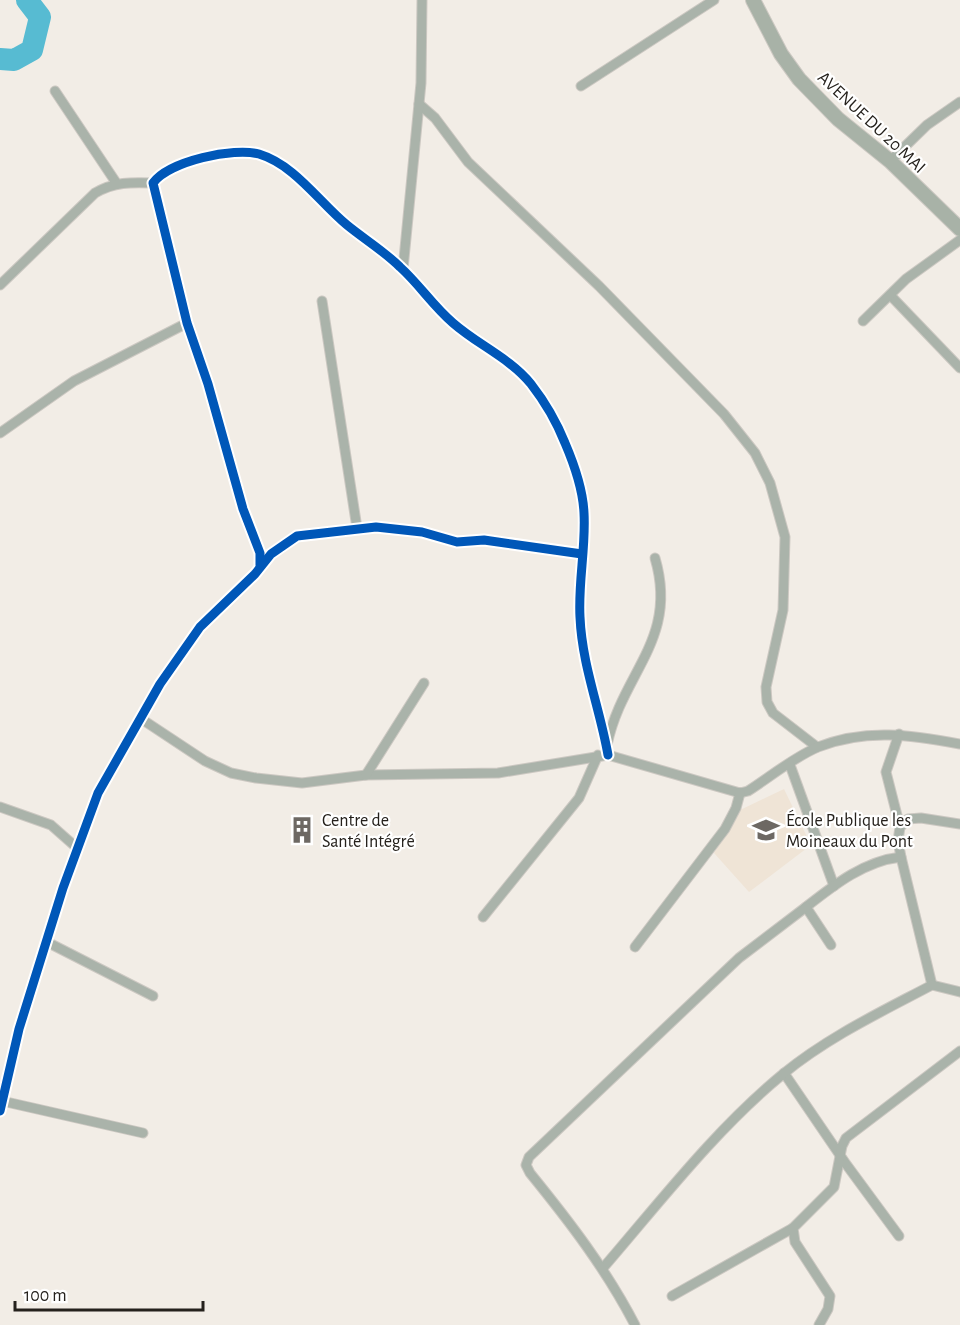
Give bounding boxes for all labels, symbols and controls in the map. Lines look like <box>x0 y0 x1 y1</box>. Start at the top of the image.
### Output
street label: AVENUE DU 20 MAI <box>814 68 929 177</box>
place label: École Publique les Moineaux du Pont <box>786 809 913 851</box>
place label: Centre de Santé Intégré <box>322 812 415 851</box>
building icon: Centre de Santé Intégré <box>287 815 317 845</box>
school or university icon: École Publique les Moineaux du Pont <box>751 815 781 845</box>
scale bar <box>15 1274 202 1312</box>
text: 100 m <box>24 1287 67 1305</box>

